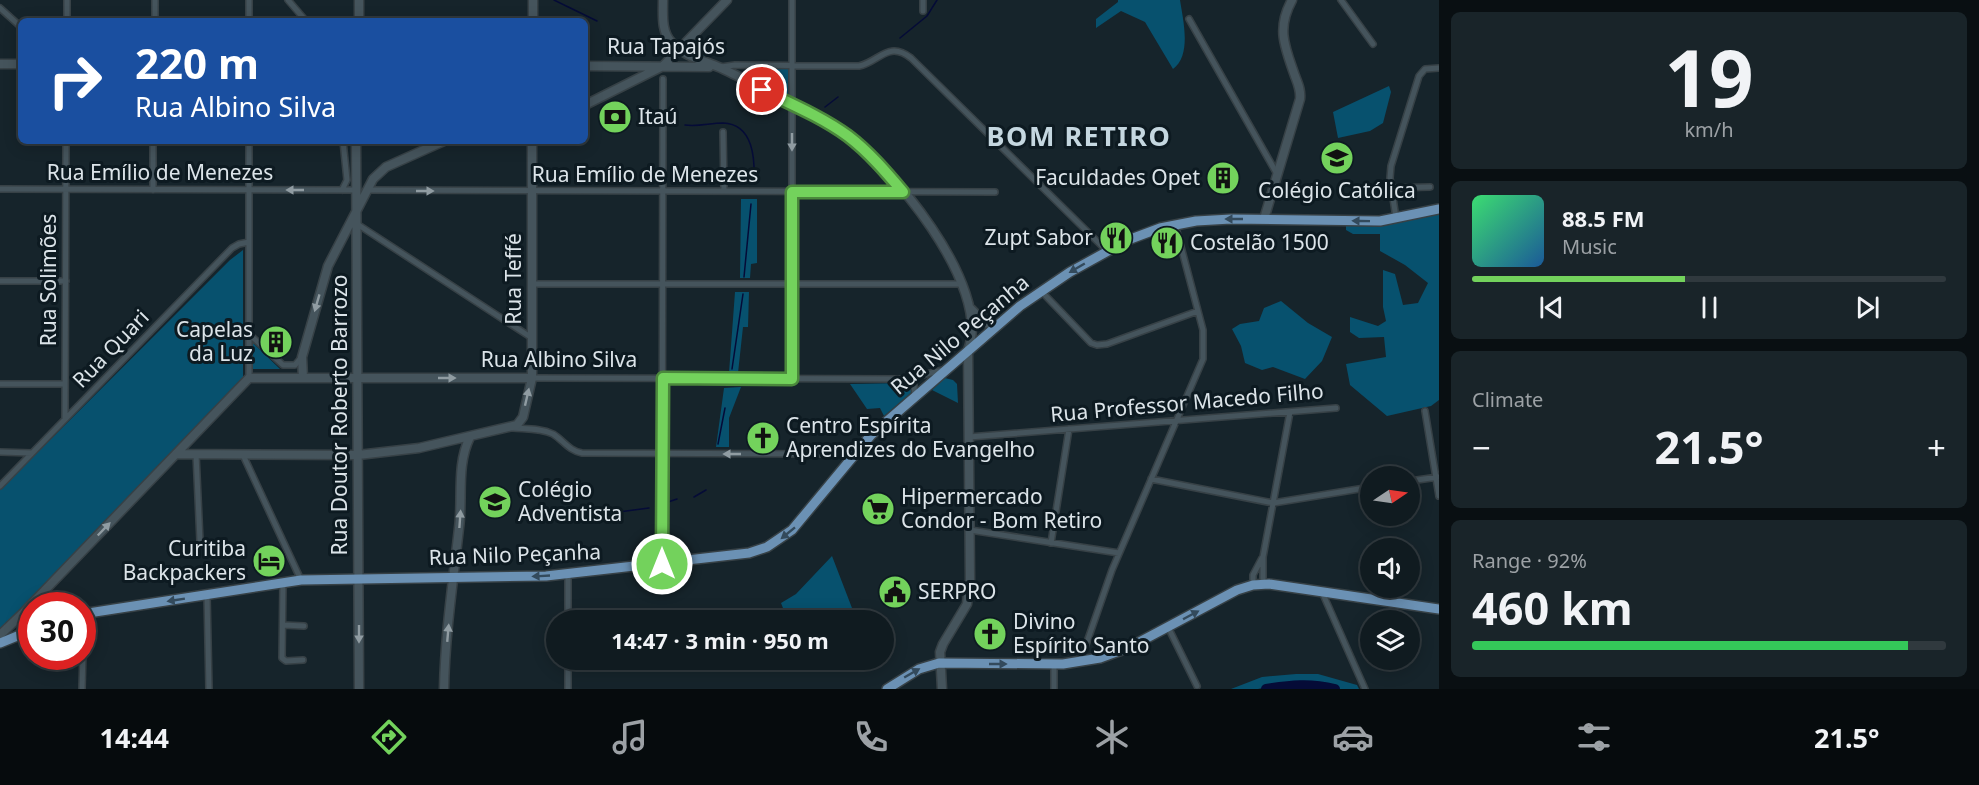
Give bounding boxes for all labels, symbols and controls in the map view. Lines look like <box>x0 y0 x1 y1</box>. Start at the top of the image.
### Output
text: 19 <box>1664 24 1754 130</box>
street label: Rua Tapajós <box>607 32 725 60</box>
text: 220 m <box>135 34 259 91</box>
icon: right <box>36 42 114 120</box>
pin <box>736 64 787 115</box>
icon: arrive <box>745 73 778 106</box>
text: Rua Albino Silva <box>135 88 336 125</box>
bank icon: Itaú <box>597 99 633 135</box>
place label: Itaú <box>638 102 677 130</box>
text: km/h <box>1684 116 1734 143</box>
district label: BOM RETIRO <box>987 117 1171 154</box>
one-way arrow <box>787 133 797 152</box>
school or university icon: Colégio Católica <box>1319 140 1355 176</box>
street label: Rua Emílio de Menezes <box>47 158 273 186</box>
street label: Rua Emílio de Menezes <box>532 160 758 188</box>
building icon: Faculdades Opet <box>1205 160 1241 196</box>
place label: Faculdades Opet <box>1035 163 1200 191</box>
place label: Colégio Católica <box>1258 176 1416 204</box>
one-way arrow <box>286 185 305 195</box>
one-way arrow <box>415 186 434 196</box>
text: 88.5 FM <box>1562 203 1644 233</box>
street label: Rua Solimões <box>34 214 62 346</box>
one-way arrow <box>1224 214 1243 224</box>
one-way arrow <box>1351 216 1370 226</box>
restaurant icon: Zupt Sabor <box>1098 220 1134 256</box>
place label: Zupt Sabor <box>984 223 1093 251</box>
restaurant icon: Costelão 1500 <box>1149 225 1185 261</box>
place label: Costelão 1500 <box>1190 228 1329 256</box>
street label: Rua Teffé <box>499 233 527 325</box>
text: Music <box>1562 233 1617 260</box>
one-way arrow <box>1069 263 1085 274</box>
street label: Rua Nilo Peçanha <box>884 268 1034 400</box>
street label: Rua Doutor Roberto Barrozo <box>325 274 353 556</box>
icon: previous <box>1535 291 1568 324</box>
icon: pause <box>1693 291 1726 324</box>
icon: next <box>1851 291 1884 324</box>
one-way arrow <box>312 294 322 312</box>
street label: Rua Quari <box>66 303 155 393</box>
place label: Capelas da Luz <box>176 315 253 367</box>
building icon: Capelas da Luz <box>258 324 294 360</box>
street label: Rua Albino Silva <box>481 345 637 373</box>
one-way arrow <box>437 373 456 383</box>
street label: Rua Professor Macedo Filho <box>1049 376 1325 428</box>
text: Climate <box>1472 386 1543 413</box>
one-way arrow <box>523 388 533 407</box>
place label: Centro Espírita Aprendizes do Evangelho <box>786 411 1035 463</box>
text: 21.5° <box>1655 416 1763 477</box>
church icon: Centro Espírita Aprendizes do Evangelho <box>745 420 781 456</box>
text: − <box>1472 425 1491 470</box>
text: + <box>1927 425 1946 470</box>
one-way arrow <box>723 449 742 458</box>
north arrow <box>1360 466 1420 526</box>
map controls <box>1360 466 1420 670</box>
place label: Colégio Adventista <box>518 475 622 527</box>
place label: Hipermercado Condor - Bom Retiro <box>901 482 1102 534</box>
school or university icon: Colégio Adventista <box>477 484 513 520</box>
supermarket icon: Hipermercado Condor - Bom Retiro <box>860 491 896 527</box>
one-way arrow <box>455 510 465 529</box>
one-way arrow <box>97 521 111 536</box>
one-way arrow <box>780 526 796 539</box>
position arrow <box>630 532 694 596</box>
place label: Curitiba Backpackers <box>123 534 246 586</box>
street label: Rua Nilo Peçanha <box>428 537 602 571</box>
button: sound <box>1360 538 1420 598</box>
hotel icon: Curitiba Backpackers <box>251 543 287 579</box>
text: Range · 92% <box>1472 547 1587 574</box>
one-way arrow <box>532 571 551 580</box>
public building icon: SERPRO <box>877 574 913 610</box>
place label: SERPRO <box>918 577 996 605</box>
text: 460 km <box>1472 577 1633 638</box>
speed limit sign: 30 <box>18 592 96 670</box>
one-way arrow <box>166 595 185 604</box>
place label: Divino Espírito Santo <box>1013 607 1149 659</box>
one-way arrow <box>1182 610 1199 620</box>
button: layers <box>1360 610 1420 670</box>
church icon: Divino Espírito Santo <box>972 616 1008 652</box>
one-way arrow <box>354 624 364 643</box>
one-way arrow <box>443 624 453 643</box>
text: 14:47 · 3 min · 950 m <box>611 625 829 655</box>
one-way arrow <box>988 660 1007 669</box>
one-way arrow <box>904 668 920 679</box>
icon: directions <box>368 716 410 758</box>
icon: music <box>609 716 651 758</box>
icon: phone <box>850 716 892 758</box>
icon: climate <box>1091 716 1133 758</box>
icon: car <box>1332 716 1374 758</box>
icon: filters <box>1573 716 1615 758</box>
text: 14:44 <box>100 719 169 756</box>
text: 21.5° <box>1814 719 1879 756</box>

